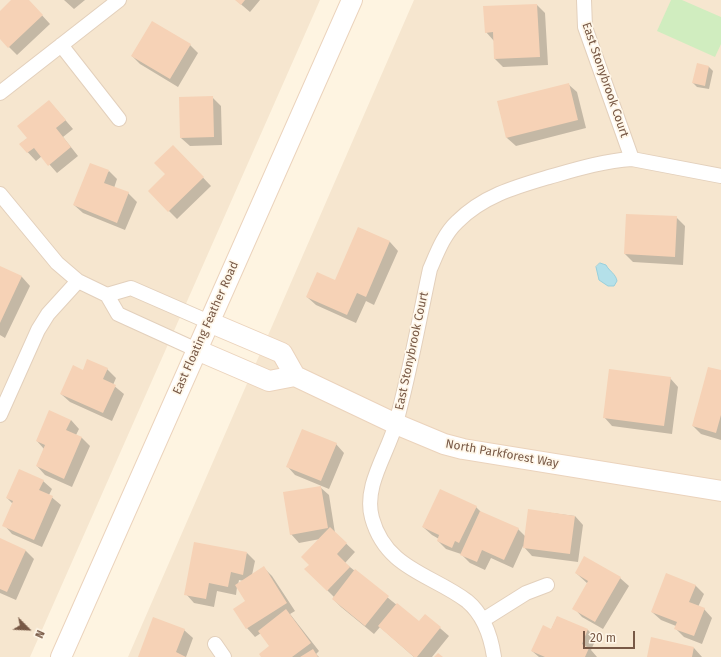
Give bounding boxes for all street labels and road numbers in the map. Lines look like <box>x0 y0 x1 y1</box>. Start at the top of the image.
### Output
street label: East Stonybrook Court <box>579 21 631 139</box>
street label: East Floating Feather Road <box>170 259 242 397</box>
street label: East Stonybrook Court <box>392 291 432 411</box>
street label: North Parkforest Way <box>444 437 560 471</box>

